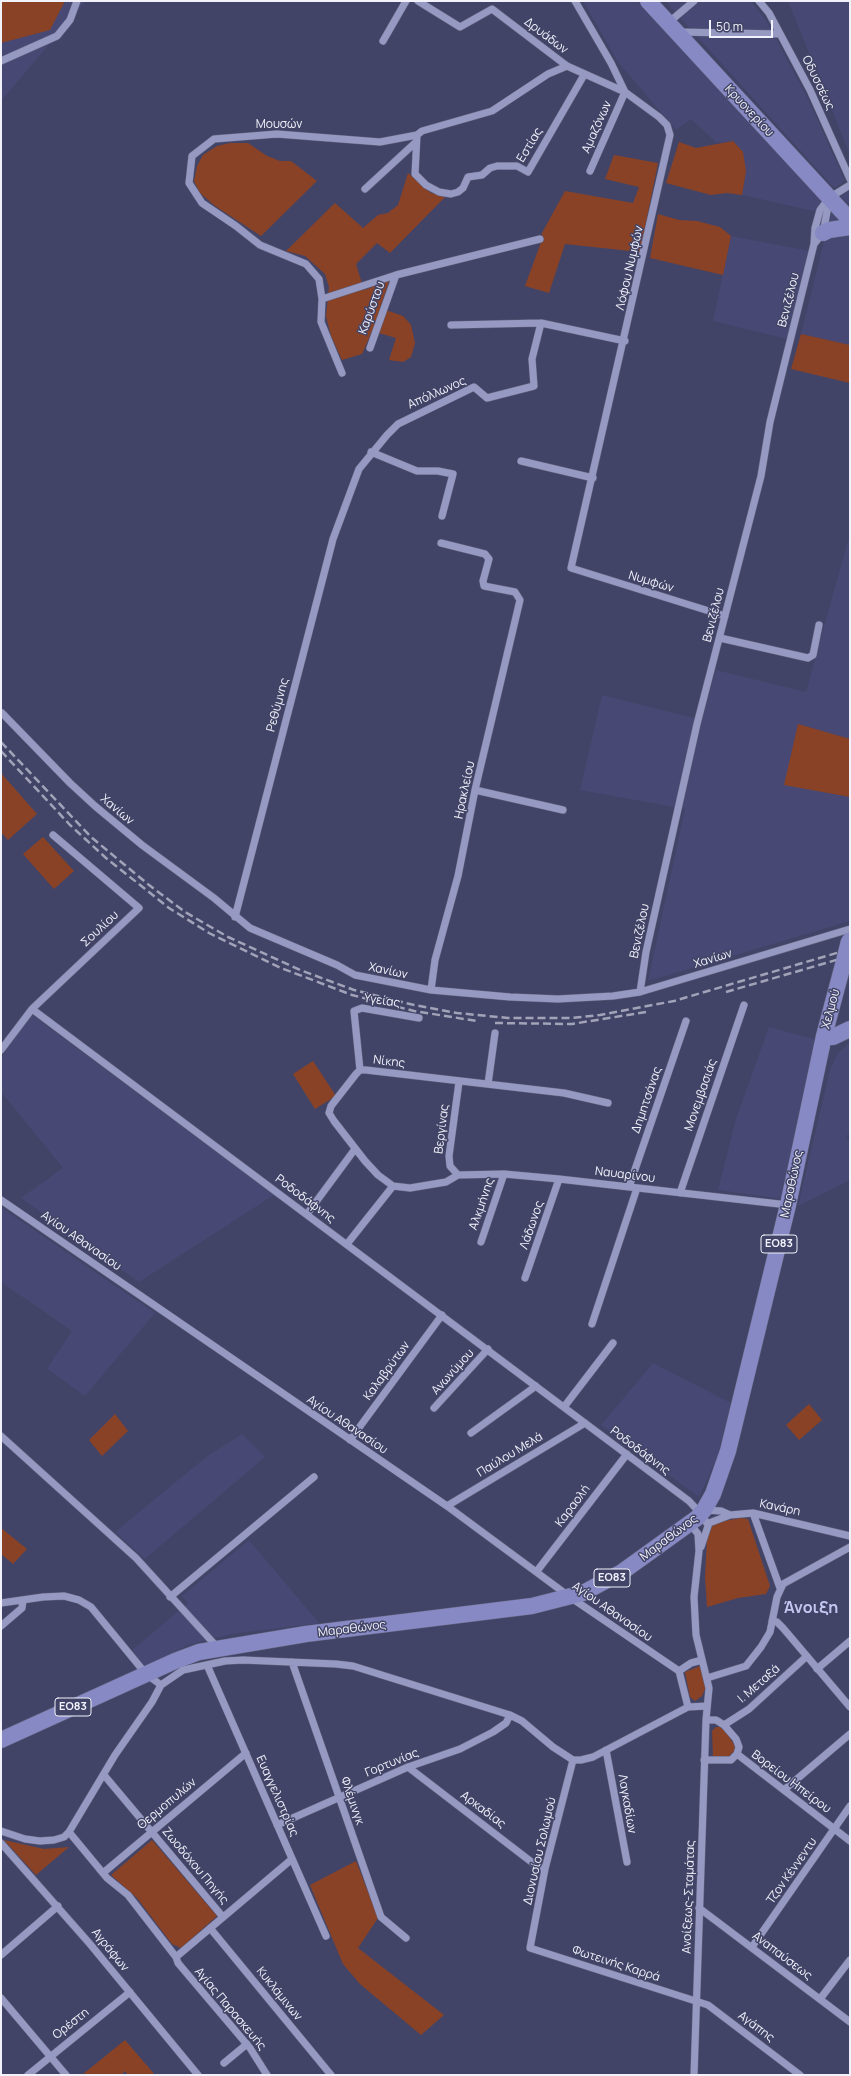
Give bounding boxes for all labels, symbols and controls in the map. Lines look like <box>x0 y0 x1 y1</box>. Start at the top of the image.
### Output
scale bar <box>711 12 775 38</box>
street label: Δρυάδων <box>521 15 571 57</box>
text: 50 m <box>716 18 743 35</box>
street label: Οδυσσέως <box>799 53 837 113</box>
street label: Κρυονερίου <box>721 82 777 140</box>
street label: Αμαζόνων <box>579 99 615 155</box>
street label: Μουσών <box>256 118 302 132</box>
street label: Εστίας <box>514 125 546 165</box>
street label: Λόφου Νυμφών <box>613 224 647 312</box>
street label: Βενιζέλου <box>775 271 803 329</box>
street label: Καρύστου <box>356 280 388 336</box>
street label: Απόλλωνος <box>406 374 468 412</box>
street label: Νυμφών <box>627 568 675 596</box>
street label: Βενιζέλου <box>700 586 728 644</box>
street label: Ρεθύμνης <box>264 676 292 734</box>
street label: Ηρακλείου <box>452 760 478 820</box>
street label: Χανίων <box>97 792 137 828</box>
street label: Βενιζέλου <box>627 902 653 960</box>
street label: Σουλίου <box>78 908 122 950</box>
street label: Χανίων <box>692 946 734 972</box>
street label: Χανίων <box>367 960 409 982</box>
street label: Χελμού <box>819 988 843 1030</box>
street label: Υγείας <box>363 991 401 1011</box>
street label: Νίκης <box>372 1053 406 1071</box>
street label: Μονεμβασιάς <box>682 1057 720 1133</box>
street label: Δημητσάνας <box>629 1065 665 1135</box>
street label: Βεργίνας <box>432 1103 452 1155</box>
street label: Μαραθώνος <box>778 1149 806 1219</box>
street label: Ναυαρίνου <box>594 1164 656 1186</box>
street label: Ροδοδάφνης <box>272 1172 338 1226</box>
street label: Αλκμήνης <box>466 1176 498 1232</box>
street label: Λάδωνος <box>517 1199 547 1251</box>
street label: Αγίου Αθανασίου <box>38 1208 124 1274</box>
road number: ΕΟ83 <box>761 1235 797 1253</box>
street label: Καλαβρύτων <box>361 1339 413 1403</box>
street label: Ανωνύμου <box>429 1346 477 1398</box>
street label: Αγίου Αθανασίου <box>304 1393 390 1457</box>
street label: Ροδοδάφνης <box>607 1424 673 1478</box>
street label: Παύλου Μελά <box>475 1430 545 1480</box>
street label: Καραολή <box>553 1482 593 1530</box>
street label: Κανάρη <box>758 1497 802 1519</box>
street label: Μαραθώνος <box>637 1512 701 1564</box>
road number: ΕΟ83 <box>594 1569 630 1587</box>
street label: Αγίου Αθανασίου <box>569 1579 655 1645</box>
district label: Άνοιξη <box>784 1599 838 1619</box>
street label: Μαραθώνος <box>317 1618 387 1640</box>
street label: Ι. Μεταξά <box>735 1662 783 1706</box>
road number: ΕΟ83 <box>55 1698 91 1716</box>
street label: Γορτυνίας <box>363 1746 421 1780</box>
street label: Βορείου Ηπείρου <box>748 1747 834 1817</box>
street label: Ευαγγελιστρίας <box>253 1753 301 1839</box>
street label: Λαγκαδίων <box>615 1773 639 1835</box>
street label: Θερμοπυλών <box>135 1775 199 1833</box>
street label: Φλέμινγκ <box>337 1775 367 1827</box>
street label: Αρκαδίας <box>458 1788 508 1832</box>
street label: Διονυσίου Σολωμού <box>521 1796 559 1906</box>
street label: Ζωοδόχου Πηγής <box>159 1825 231 1907</box>
street label: Τζον Κέννεντυ <box>764 1835 820 1907</box>
street label: Ανοίξεως-Σταμάτας <box>680 1840 698 1954</box>
street label: Αγράφων <box>88 1926 132 1974</box>
street label: Αναπαύσεως <box>749 1929 815 1983</box>
street label: Φωτεινής Καρρά <box>570 1943 662 1985</box>
street label: Κυκλάμινων <box>253 1964 305 2024</box>
street label: Αγίας Παρασκευής <box>191 1965 269 2053</box>
street label: Ορέστη <box>50 2005 92 2043</box>
street label: Αγάπης <box>735 2009 777 2045</box>

